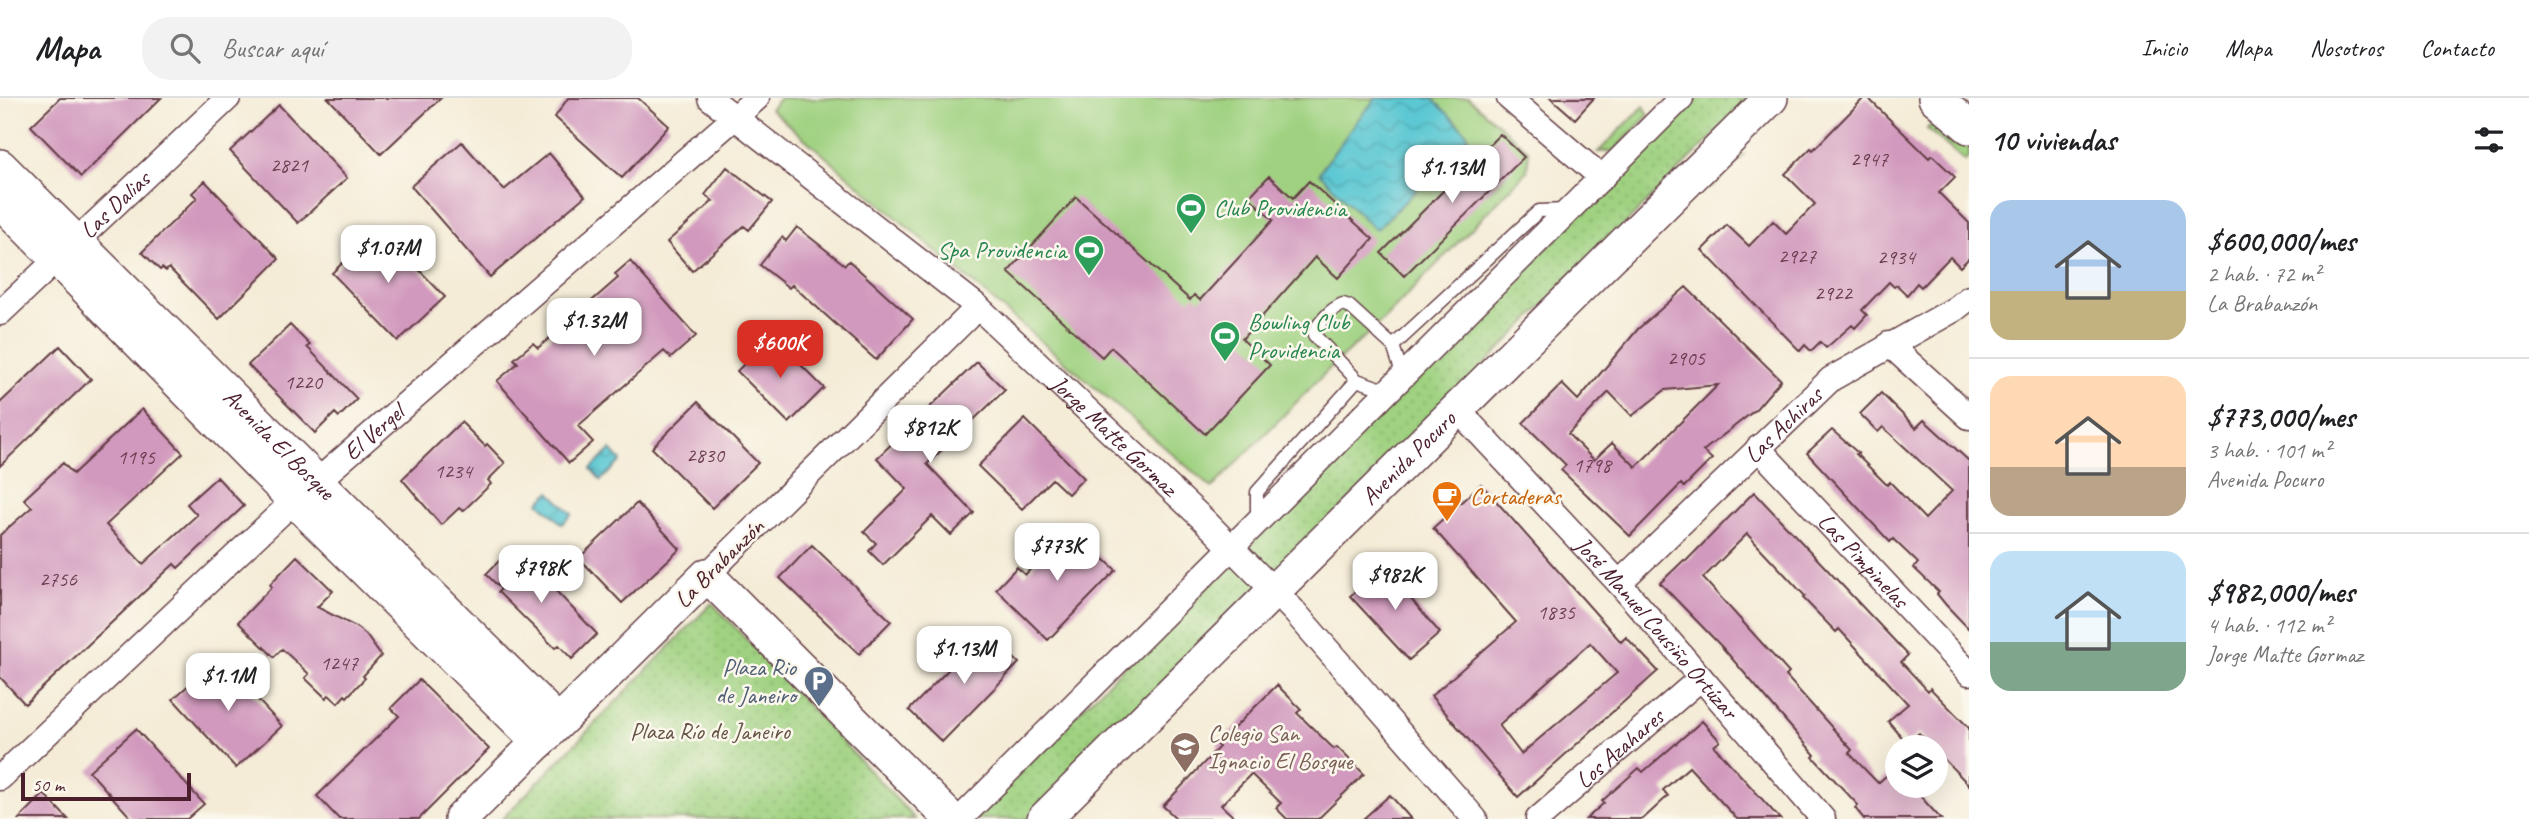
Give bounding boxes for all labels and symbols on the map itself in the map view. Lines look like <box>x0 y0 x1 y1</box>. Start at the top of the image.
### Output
pin: $1.13M <box>1395 146 1509 205</box>
house number: 2947 <box>1850 146 1889 172</box>
house number: 2821 <box>270 152 309 178</box>
street label: Las Dalias <box>74 163 158 245</box>
sports icon: Club Providencia <box>1174 191 1208 235</box>
place label: Club Providencia <box>1214 193 1348 223</box>
pin: $1.07M <box>331 226 445 285</box>
sports icon: Spa Providencia <box>1072 233 1106 277</box>
place label: Spa Providencia <box>937 235 1068 265</box>
house number: 2927 <box>1778 243 1817 269</box>
house number: 2934 <box>1877 244 1917 270</box>
house number: 2922 <box>1814 280 1853 306</box>
pin: $1.32M <box>537 299 651 358</box>
place label: Bowling Club Providencia <box>1248 307 1351 365</box>
sports icon: Bowling Club Providencia <box>1208 319 1242 363</box>
pin: $600K <box>731 320 829 380</box>
house number: 2905 <box>1667 345 1706 371</box>
street label: Jorge Matte Gormaz <box>1044 368 1186 504</box>
house number: 1220 <box>284 369 323 395</box>
street label: Las Achiras <box>1738 379 1830 469</box>
street label: Avenida El Bosque <box>217 382 343 508</box>
street label: El Vergel <box>337 395 413 467</box>
street label: Avenida Pocuro <box>1355 403 1463 511</box>
pin: $812K <box>881 406 979 465</box>
house number: 2830 <box>686 442 725 468</box>
house number: 1195 <box>117 444 156 470</box>
house number: 1798 <box>1573 452 1613 478</box>
house number: 1234 <box>434 458 474 484</box>
cafe icon: Cortaderas <box>1430 479 1464 523</box>
place label: Cortaderas <box>1470 481 1562 511</box>
street label: Las Pimpinelas <box>1812 507 1916 615</box>
street label: La Brabanzón <box>668 511 771 614</box>
pin: $773K <box>1008 524 1106 583</box>
street label: José Manuel Cousiño Ortúzar <box>1568 529 1746 727</box>
pin: $798K <box>492 546 590 605</box>
pin: $982K <box>1346 552 1444 612</box>
house number: 2756 <box>39 566 77 592</box>
house number: 1835 <box>1537 599 1576 625</box>
pin: $1.13M <box>907 626 1021 686</box>
house number: 1247 <box>320 650 359 676</box>
place label: Plaza Rio de Janeiro <box>716 652 799 710</box>
pin: $1.1M <box>179 654 277 713</box>
parking icon: Plaza Rio de Janeiro <box>802 664 836 708</box>
street label: Los Azahares <box>1569 701 1671 795</box>
park label: Plaza Río de Janeiro <box>630 716 792 746</box>
place label: Colegio San Ignacio El Bosque <box>1208 718 1355 776</box>
school or university icon: Colegio San Ignacio El Bosque <box>1168 730 1202 774</box>
scale bar <box>21 770 191 802</box>

